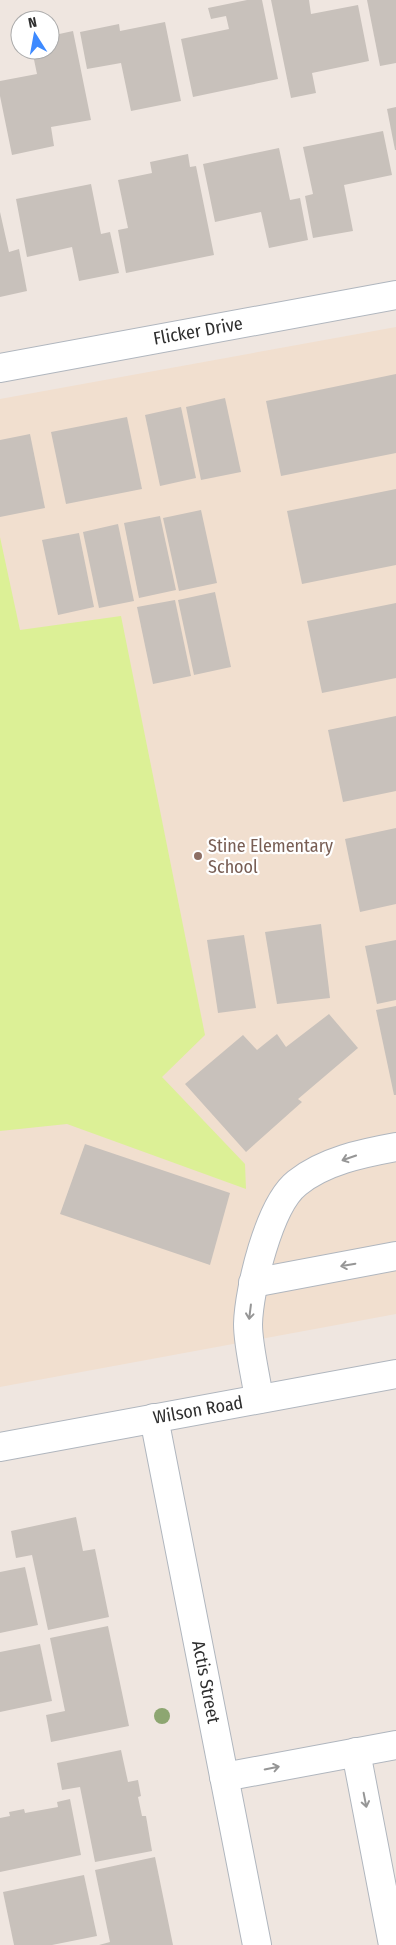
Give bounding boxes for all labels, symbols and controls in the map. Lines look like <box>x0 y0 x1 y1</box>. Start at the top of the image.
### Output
north arrow <box>10 10 60 60</box>
text: N <box>27 14 38 32</box>
street label: Flicker Drive <box>152 312 245 350</box>
place label: Stine Elementary School <box>208 835 333 878</box>
marker: Stine Elementary School <box>192 850 204 862</box>
one-way arrow <box>341 1154 357 1164</box>
one-way arrow <box>340 1261 356 1271</box>
one-way arrow <box>245 1304 255 1320</box>
street label: Wilson Road <box>151 1391 245 1429</box>
street label: Actis Street <box>187 1639 225 1725</box>
one-way arrow <box>264 1763 280 1772</box>
one-way arrow <box>361 1792 370 1808</box>

